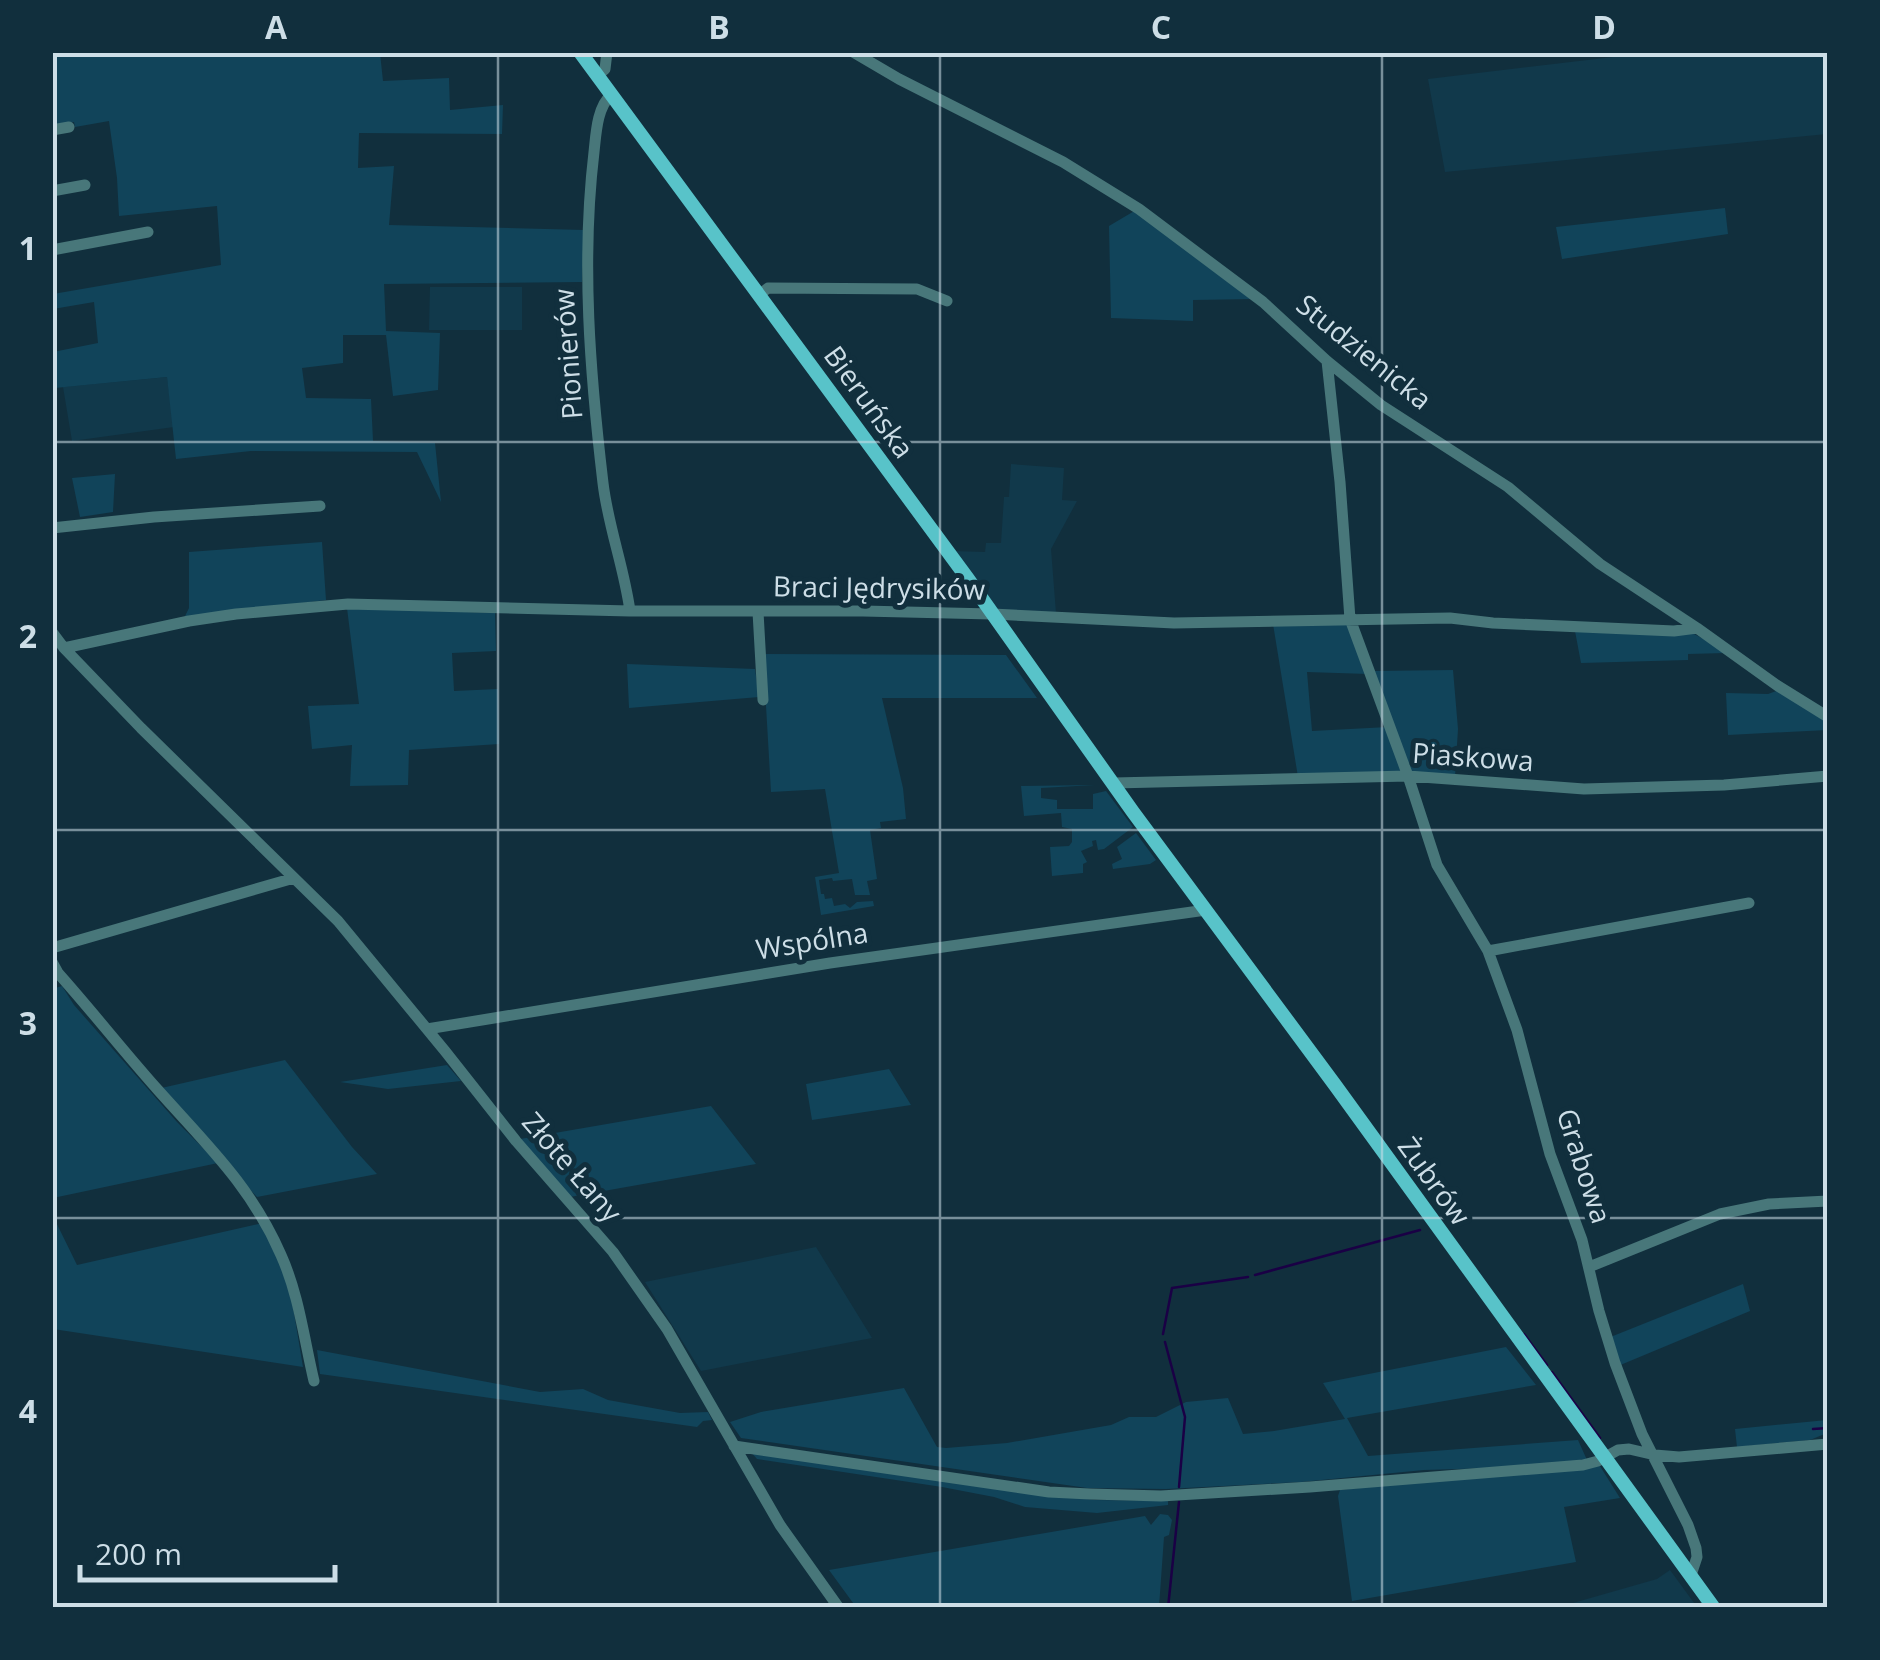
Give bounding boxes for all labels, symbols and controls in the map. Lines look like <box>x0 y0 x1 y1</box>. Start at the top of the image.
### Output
text: A <box>265 5 288 48</box>
text: B <box>708 5 730 48</box>
text: C <box>1151 5 1171 48</box>
text: D <box>1592 5 1616 48</box>
text: 1 <box>19 226 37 269</box>
street label: Studzienicka <box>1289 285 1440 417</box>
street label: Pionierów <box>543 287 591 421</box>
street label: Bieruńska <box>816 338 923 465</box>
street label: Braci Jędrysików <box>773 566 986 608</box>
text: 2 <box>19 614 37 657</box>
street label: Piaskowa <box>1411 733 1535 779</box>
street label: Wspólna <box>753 912 871 968</box>
text: 3 <box>19 1001 37 1044</box>
street label: Złote Łany <box>514 1103 632 1230</box>
street label: Grabowa <box>1549 1103 1621 1228</box>
street label: Żubrów <box>1390 1129 1480 1232</box>
text: 4 <box>19 1389 37 1432</box>
scale bar <box>80 1520 335 1582</box>
text: 200 m <box>95 1533 182 1574</box>

